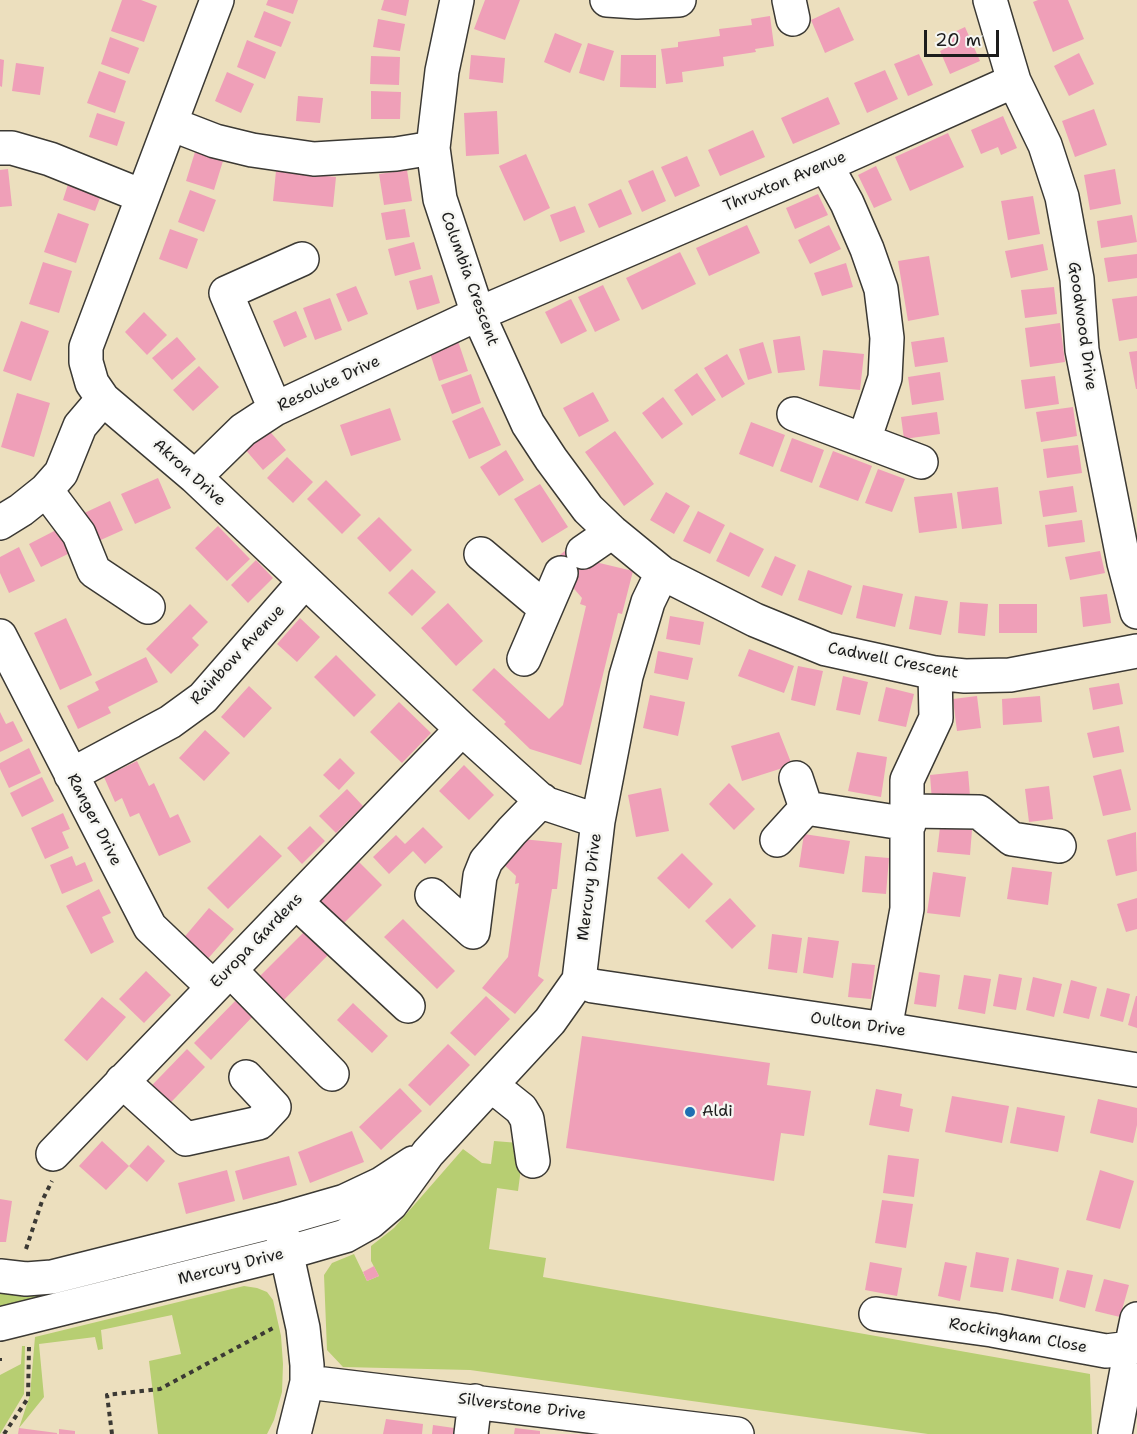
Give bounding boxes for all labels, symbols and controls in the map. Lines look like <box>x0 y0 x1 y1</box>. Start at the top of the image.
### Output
scale bar <box>927 18 1002 56</box>
text: 20 m <box>935 28 981 52</box>
street label: Thruxton Avenue <box>721 147 849 217</box>
street label: Columbia Crescent <box>436 209 502 349</box>
street label: Goodwood Drive <box>1063 261 1101 391</box>
street label: Resolute Drive <box>275 352 383 416</box>
street label: Akron Drive <box>149 435 229 511</box>
street label: Rainbow Avenue <box>187 601 289 709</box>
street label: Cadwell Crescent <box>826 639 960 683</box>
street label: Ranger Drive <box>63 771 125 869</box>
street label: Mercury Drive <box>574 832 606 942</box>
street label: Europa Gardens <box>207 890 307 992</box>
street label: Oulton Drive <box>809 1009 907 1041</box>
place label: Aldi <box>702 1102 733 1122</box>
marker: Aldi <box>683 1105 697 1119</box>
street label: Mercury Drive <box>176 1245 286 1289</box>
street label: Rockingham Close <box>947 1314 1089 1358</box>
street label: Silverstone Drive <box>457 1390 587 1424</box>

